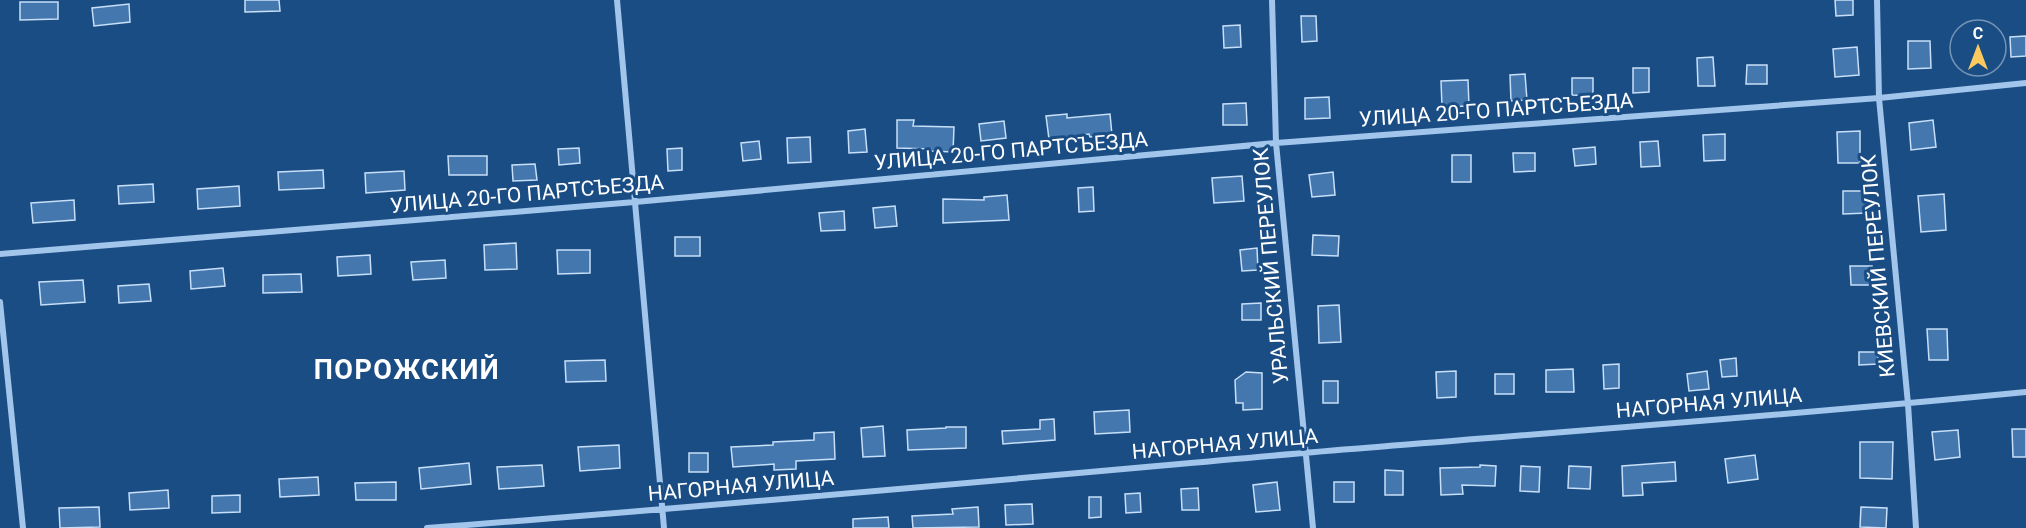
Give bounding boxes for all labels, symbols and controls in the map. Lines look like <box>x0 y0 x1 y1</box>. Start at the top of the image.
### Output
north arrow <box>1948 18 2008 78</box>
text: С <box>1973 24 1983 43</box>
street label: УЛИЦА 20-ГО ПАРТСЪЕЗДА <box>1358 88 1634 132</box>
street label: УЛИЦА 20-ГО ПАРТСЪЕЗДА <box>873 127 1149 175</box>
street label: УРАЛЬСКИЙ ПЕРЕУЛОК <box>1249 146 1293 385</box>
street label: КИЕВСКИЙ ПЕРЕУЛОК <box>1856 153 1900 378</box>
street label: УЛИЦА 20-ГО ПАРТСЪЕЗДА <box>389 170 665 218</box>
district label: ПОРОЖСКИЙ <box>314 354 500 386</box>
street label: НАГОРНАЯ УЛИЦА <box>1615 383 1803 423</box>
street label: НАГОРНАЯ УЛИЦА <box>1131 424 1319 464</box>
street label: НАГОРНАЯ УЛИЦА <box>647 466 835 506</box>

